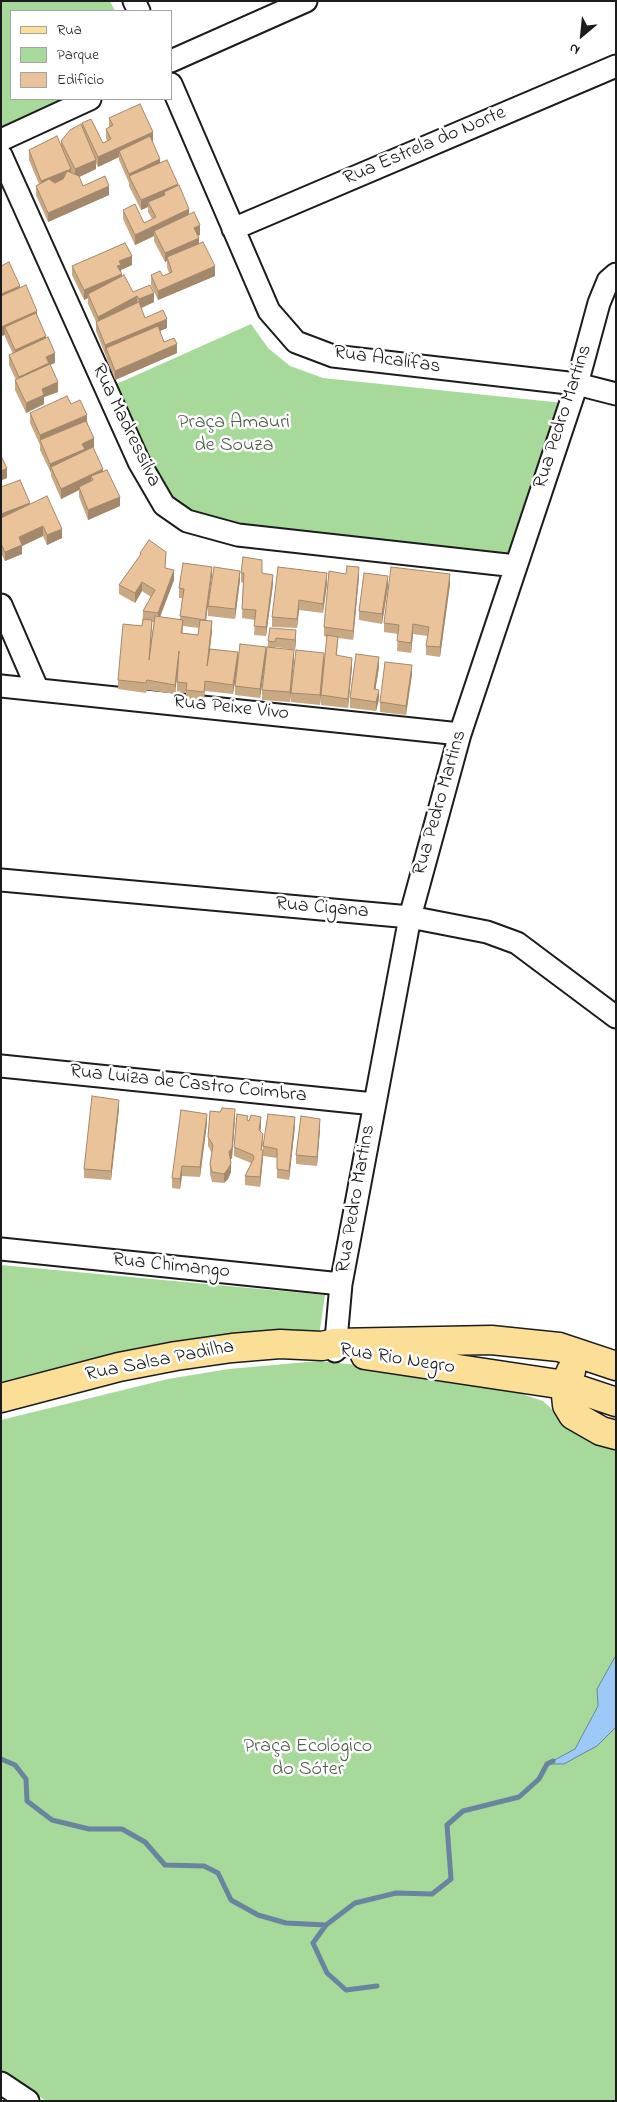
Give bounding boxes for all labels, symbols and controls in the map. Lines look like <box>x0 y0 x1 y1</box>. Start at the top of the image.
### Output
legend <box>10 10 172 100</box>
north arrow <box>557 10 607 60</box>
text: Rua <box>57 19 82 41</box>
text: N <box>566 37 584 60</box>
text: Parque <box>57 44 99 66</box>
text: Edifício <box>57 69 104 91</box>
street label: Rua Estrela do Norte <box>340 102 510 192</box>
street label: Rua Acalifas <box>332 342 442 380</box>
street label: Rua Pedro Martins <box>529 342 599 492</box>
street label: Rua Madressilva <box>85 361 165 491</box>
park label: Praça Amauri de Souza <box>178 412 290 459</box>
street label: Rua Peixe Vivo <box>172 691 290 727</box>
street label: Rua Pedro Martins <box>409 728 473 878</box>
street label: Rua Cigana <box>274 893 370 925</box>
street label: Rua Luiza de Castro Coimbra <box>68 1061 308 1109</box>
street label: Rua Pedro Martins <box>332 1123 382 1275</box>
street label: Rua Chimango <box>111 1249 231 1285</box>
street label: Rua Salsa Padilha <box>84 1336 236 1388</box>
street label: Rua Rio Negro <box>338 1339 456 1381</box>
park label: Praça Ecológico do Sóter <box>244 1736 372 1783</box>

